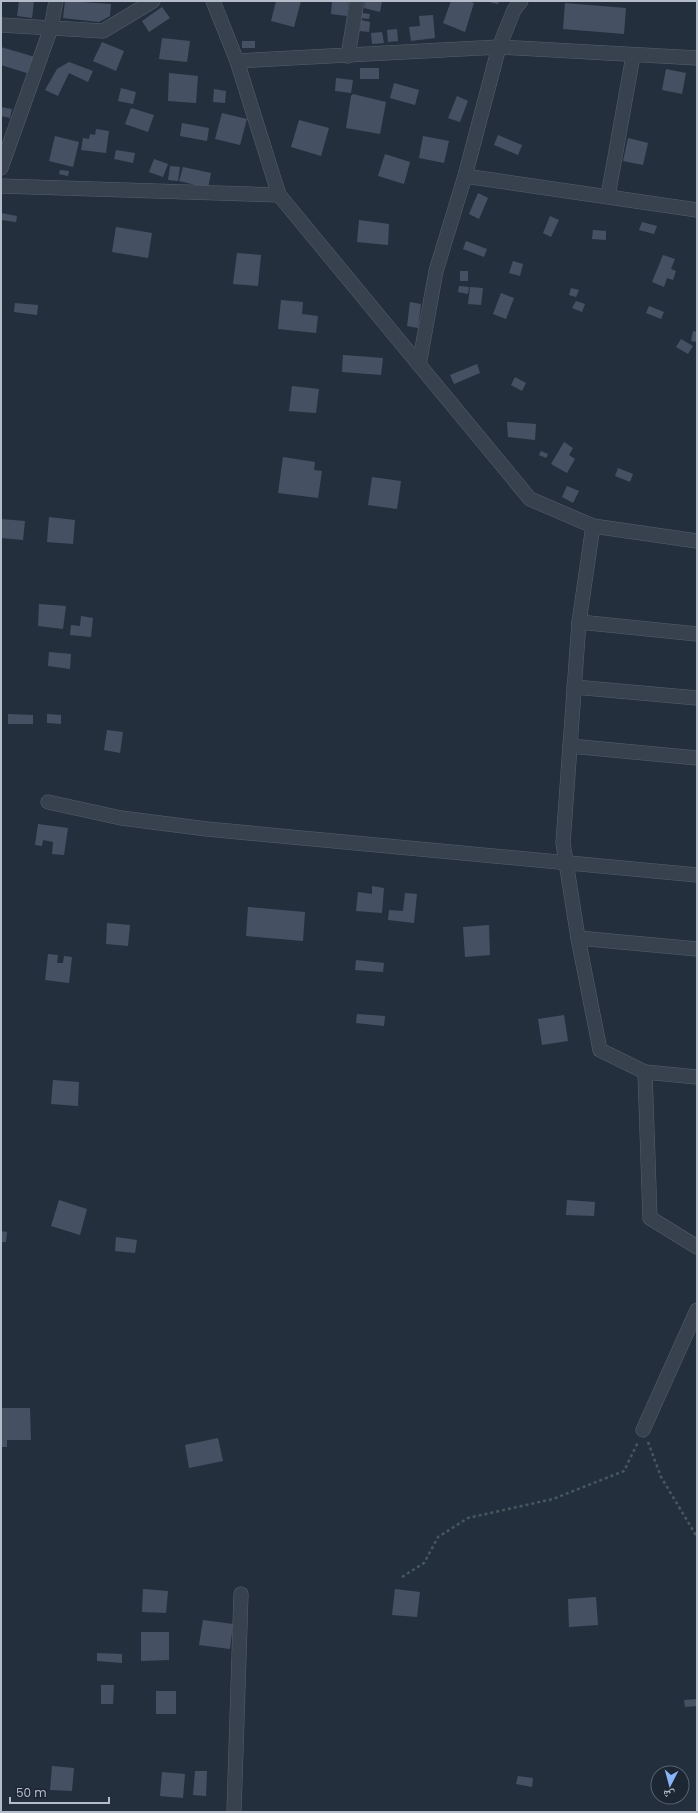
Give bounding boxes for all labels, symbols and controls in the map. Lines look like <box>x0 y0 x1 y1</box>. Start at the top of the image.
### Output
north arrow <box>650 1765 690 1805</box>
scale bar <box>10 1779 109 1805</box>
text: 50 m <box>16 1784 47 1801</box>
text: ش <box>662 1786 676 1804</box>

